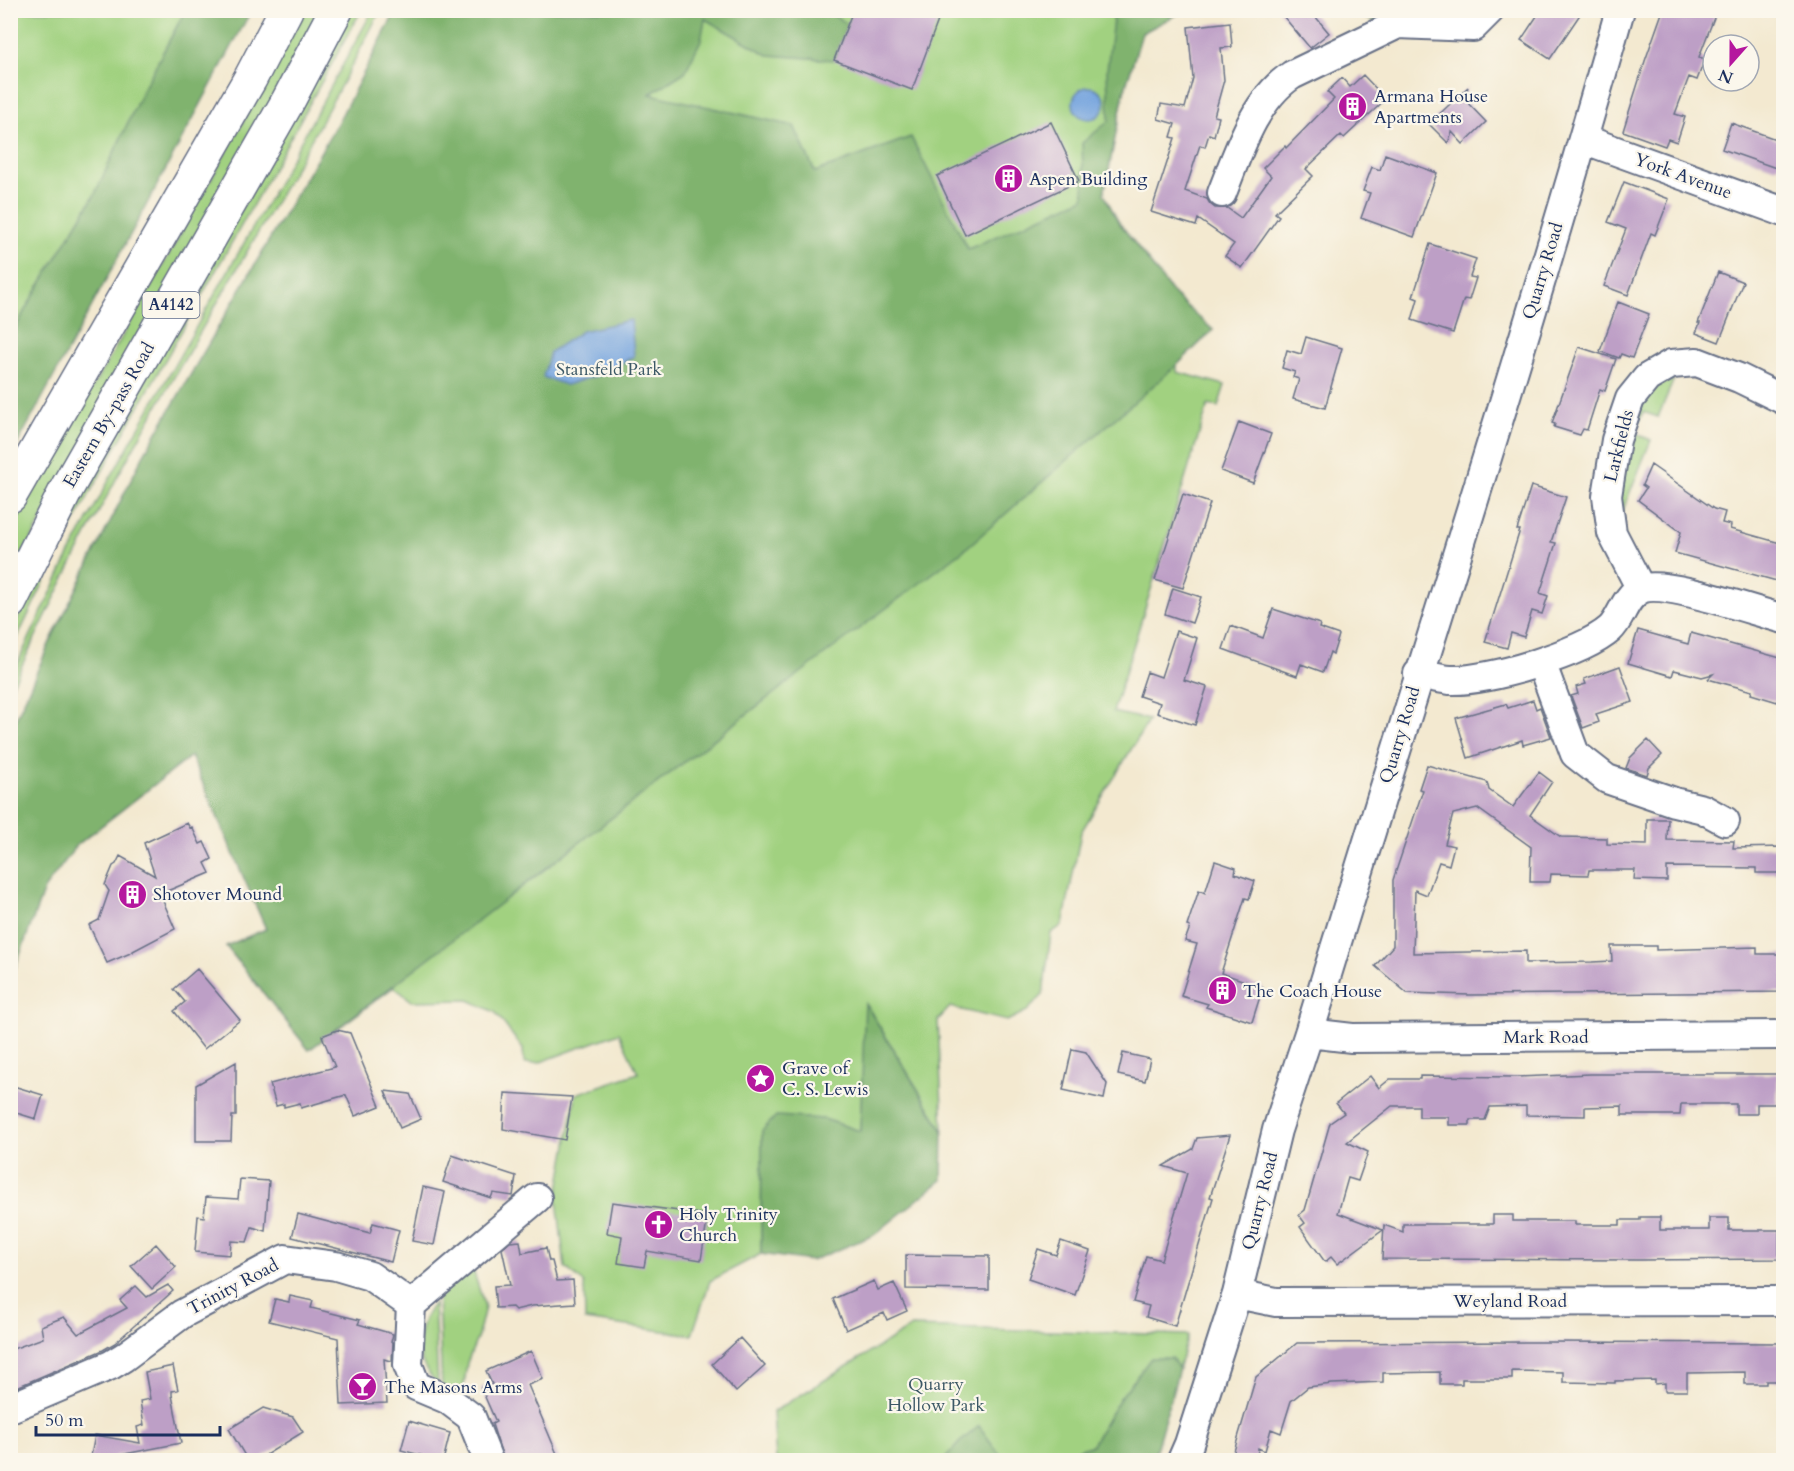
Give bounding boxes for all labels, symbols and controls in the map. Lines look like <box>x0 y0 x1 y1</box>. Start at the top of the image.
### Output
north arrow <box>1701 33 1761 93</box>
text: N <box>1715 63 1736 89</box>
place label: Armana House Apartments <box>1374 84 1488 130</box>
building icon: Armana House Apartments <box>1337 90 1369 122</box>
street label: York Avenue <box>1631 147 1735 205</box>
building icon: Aspen Building <box>992 163 1024 195</box>
place label: Aspen Building <box>1029 167 1148 192</box>
street label: Quarry Road <box>1516 219 1570 323</box>
road number: A4142 <box>142 292 200 318</box>
street label: Eastern By-pass Road <box>57 337 161 492</box>
park label: Stansfeld Park <box>556 357 662 382</box>
street label: Larkfields <box>1598 407 1640 485</box>
street label: Quarry Road <box>1373 683 1427 787</box>
building icon: Shotover Mound <box>116 878 148 910</box>
place label: Shotover Mound <box>153 882 283 907</box>
building icon: The Coach House <box>1206 975 1238 1007</box>
place label: The Coach House <box>1243 979 1382 1004</box>
street label: Mark Road <box>1503 1025 1589 1050</box>
place label: Grave of C. S. Lewis <box>782 1056 868 1102</box>
place icon: Grave of C. S. Lewis <box>745 1062 777 1094</box>
street label: Quarry Road <box>1236 1149 1284 1253</box>
place label: Holy Trinity Church <box>679 1202 779 1248</box>
church icon: Holy Trinity Church <box>642 1208 674 1240</box>
street label: Trinity Road <box>183 1252 283 1321</box>
street label: Weyland Road <box>1452 1289 1567 1314</box>
bar icon: The Masons Arms <box>347 1371 379 1403</box>
park label: Quarry Hollow Park <box>887 1372 985 1418</box>
place label: The Masons Arms <box>384 1375 522 1400</box>
scale bar <box>36 1399 220 1437</box>
text: 50 m <box>45 1408 84 1433</box>

